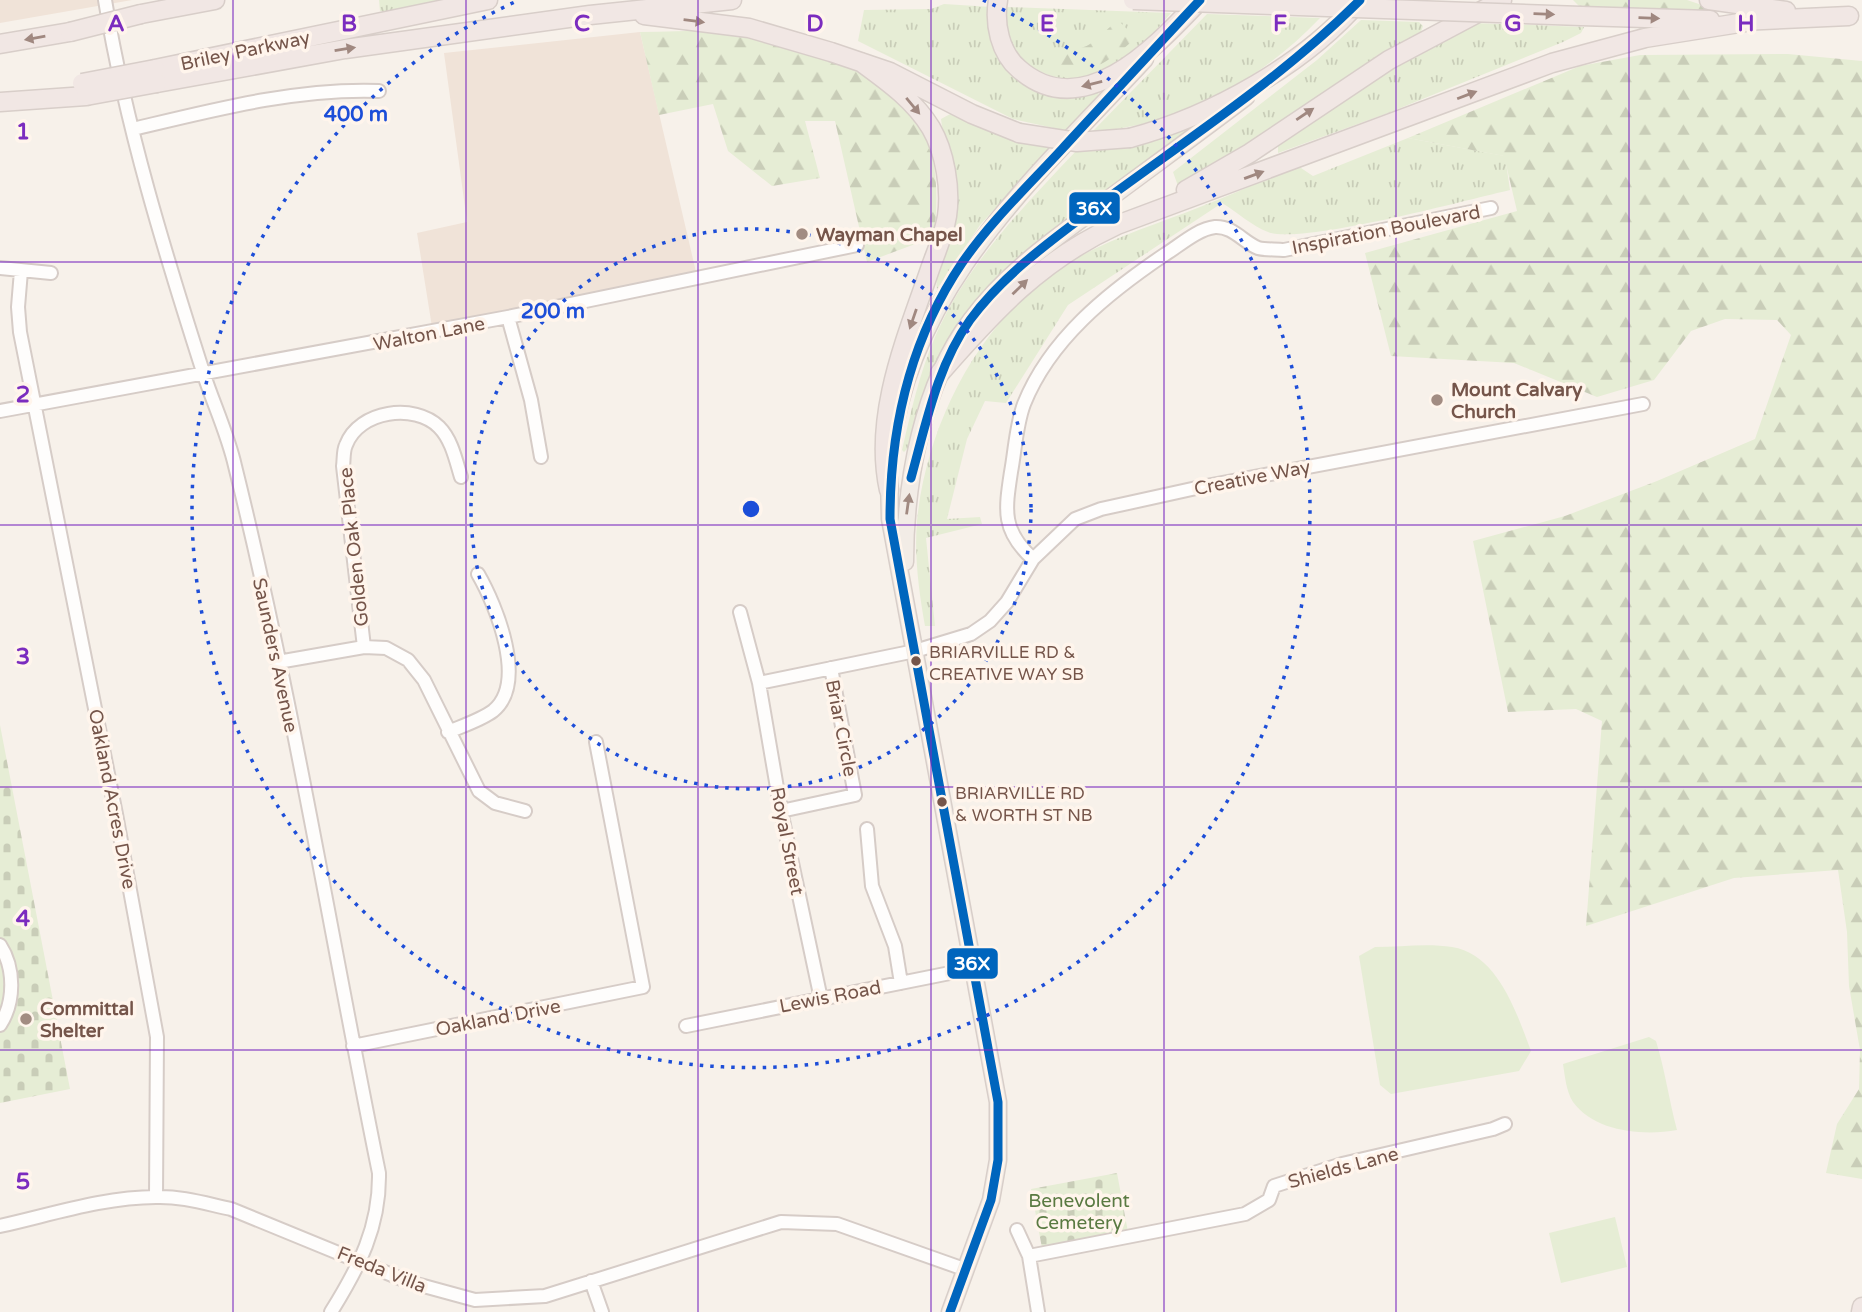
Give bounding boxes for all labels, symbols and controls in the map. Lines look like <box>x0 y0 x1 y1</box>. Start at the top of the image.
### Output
one-way arrow <box>1533 9 1555 20</box>
text: A <box>107 10 125 38</box>
text: B <box>341 10 357 38</box>
text: C <box>574 10 590 38</box>
text: D <box>806 10 824 38</box>
text: E <box>1040 10 1054 38</box>
text: F <box>1273 10 1287 38</box>
text: G <box>1504 10 1522 38</box>
text: H <box>1737 10 1755 38</box>
one-way arrow <box>1638 12 1660 23</box>
one-way arrow <box>683 15 705 26</box>
street label: Briley Parkway <box>178 27 312 75</box>
one-way arrow <box>24 33 46 44</box>
one-way arrow <box>334 43 356 54</box>
one-way arrow <box>1080 79 1102 90</box>
one-way arrow <box>1456 89 1477 100</box>
one-way arrow <box>906 96 921 114</box>
text: 400 m <box>324 102 388 127</box>
one-way arrow <box>1295 108 1315 121</box>
text: 1 <box>16 118 30 146</box>
one-way arrow <box>1243 169 1264 180</box>
line badge: 36X <box>1068 191 1121 225</box>
text: 36X <box>1076 198 1113 220</box>
street label: Inspiration Boulevard <box>1290 201 1482 259</box>
place label: Wayman Chapel <box>816 224 963 247</box>
marker: Wayman Chapel <box>794 226 810 242</box>
one-way arrow <box>1011 280 1028 296</box>
text: 200 m <box>521 299 585 324</box>
one-way arrow <box>907 308 918 329</box>
street label: Walton Lane <box>372 312 487 356</box>
place label: Mount Calvary Church <box>1451 379 1583 423</box>
text: 2 <box>16 381 30 409</box>
marker: Mount Calvary Church <box>1429 392 1445 408</box>
street label: Creative Way <box>1192 456 1312 500</box>
street label: Golden Oak Place <box>335 466 373 628</box>
one-way arrow <box>903 493 914 515</box>
centre of rings <box>739 497 763 521</box>
street label: Saunders Avenue <box>248 576 302 735</box>
place label: BRIARVILLE RD & CREATIVE WAY SB <box>929 642 1084 685</box>
text: 3 <box>16 643 30 671</box>
marker: BRIARVILLE RD & CREATIVE WAY SB <box>909 654 923 668</box>
street label: Briar Circle <box>821 678 861 779</box>
street label: Oakland Acres Drive <box>84 707 140 891</box>
place label: BRIARVILLE RD & WORTH ST NB <box>955 783 1093 826</box>
street label: Royal Street <box>766 785 808 897</box>
marker: BRIARVILLE RD & WORTH ST NB <box>935 795 949 809</box>
text: 4 <box>16 905 31 933</box>
line badge: 36X <box>946 947 999 980</box>
text: 36X <box>954 953 991 975</box>
street label: Lewis Road <box>777 976 883 1018</box>
street label: Oakland Drive <box>434 995 563 1041</box>
place label: Committal Shelter <box>40 998 134 1042</box>
marker: Committal Shelter <box>18 1011 34 1027</box>
street label: Shields Lane <box>1286 1143 1401 1193</box>
text: 5 <box>16 1168 30 1196</box>
park label: Benevolent Cemetery <box>1028 1190 1130 1234</box>
street label: Freda Villa <box>334 1242 429 1298</box>

